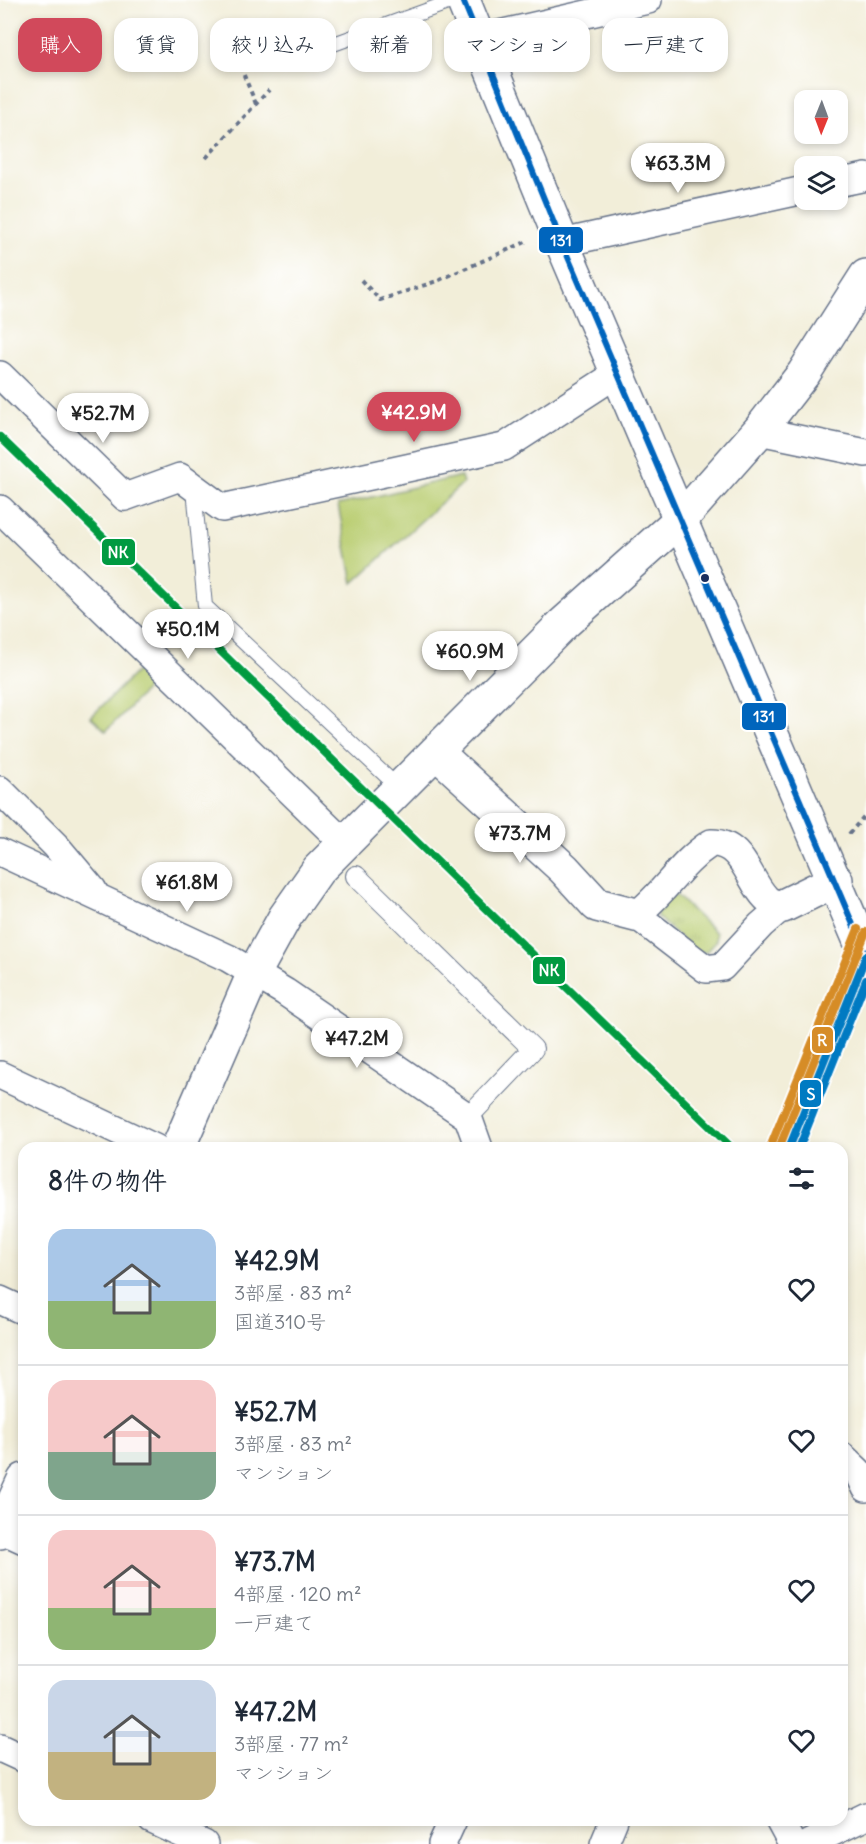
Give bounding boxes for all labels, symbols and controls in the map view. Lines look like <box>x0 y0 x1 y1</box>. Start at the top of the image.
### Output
chip: 購入 <box>18 18 102 72</box>
chip: 賃貸 <box>114 18 198 72</box>
chip: 絞り込み <box>210 18 336 72</box>
chip: 新着 <box>348 18 432 72</box>
chip: マンション <box>444 18 590 72</box>
chip: 一戸建て <box>602 18 728 72</box>
north arrow <box>794 90 848 144</box>
map controls <box>794 90 848 210</box>
pin: ¥63.3M <box>629 143 727 194</box>
text: ¥63.3M <box>645 150 711 175</box>
button: layers <box>794 156 848 210</box>
line badge: 131 <box>538 226 584 254</box>
text: 131 <box>550 230 572 250</box>
pin: ¥42.9M <box>365 392 463 443</box>
pin: ¥52.7M <box>54 393 152 444</box>
text: ¥42.9M <box>381 399 447 424</box>
text: ¥52.7M <box>71 400 135 425</box>
line badge: NK <box>101 538 136 566</box>
text: NK <box>108 542 129 562</box>
unlabelled marker <box>699 572 711 584</box>
pin: ¥50.1M <box>139 609 237 660</box>
text: ¥50.1M <box>156 616 220 641</box>
pin: ¥60.9M <box>421 631 519 682</box>
text: ¥60.9M <box>436 638 504 663</box>
line badge: 131 <box>741 702 787 731</box>
text: 131 <box>753 706 775 726</box>
pin: ¥73.7M <box>471 813 569 864</box>
text: ¥73.7M <box>488 820 552 845</box>
pin: ¥61.8M <box>138 862 236 913</box>
text: ¥61.8M <box>155 869 219 894</box>
line badge: NK <box>532 956 566 985</box>
text: NK <box>539 960 560 980</box>
pin: ¥47.2M <box>308 1018 406 1069</box>
text: ¥47.2M <box>325 1025 389 1050</box>
line badge: R <box>811 1026 834 1054</box>
text: R <box>817 1030 828 1050</box>
line badge: S <box>799 1079 822 1108</box>
text: S <box>807 1084 816 1104</box>
icon: filters <box>785 1162 818 1195</box>
text: 8件の物件 <box>48 1164 167 1197</box>
text: ¥42.9M <box>234 1244 320 1277</box>
icon: home <box>96 1253 168 1325</box>
icon: heart <box>785 1273 818 1306</box>
text: 3部屋 · 83 m² <box>234 1280 352 1305</box>
text: 国道310号 <box>234 1309 326 1334</box>
text: ¥52.7M <box>234 1395 318 1428</box>
icon: home <box>96 1404 168 1476</box>
icon: heart <box>785 1424 818 1457</box>
text: 3部屋 · 83 m² <box>234 1431 352 1456</box>
text: マンション <box>234 1460 333 1485</box>
text: ¥73.7M <box>234 1545 316 1578</box>
icon: home <box>96 1554 168 1626</box>
icon: heart <box>785 1574 818 1607</box>
text: 4部屋 · 120 m² <box>234 1581 361 1606</box>
text: 一戸建て <box>234 1610 314 1635</box>
text: ¥47.2M <box>234 1695 317 1728</box>
icon: home <box>96 1704 168 1776</box>
icon: heart <box>785 1724 818 1757</box>
text: 3部屋 · 77 m² <box>234 1731 349 1756</box>
text: マンション <box>234 1760 333 1785</box>

